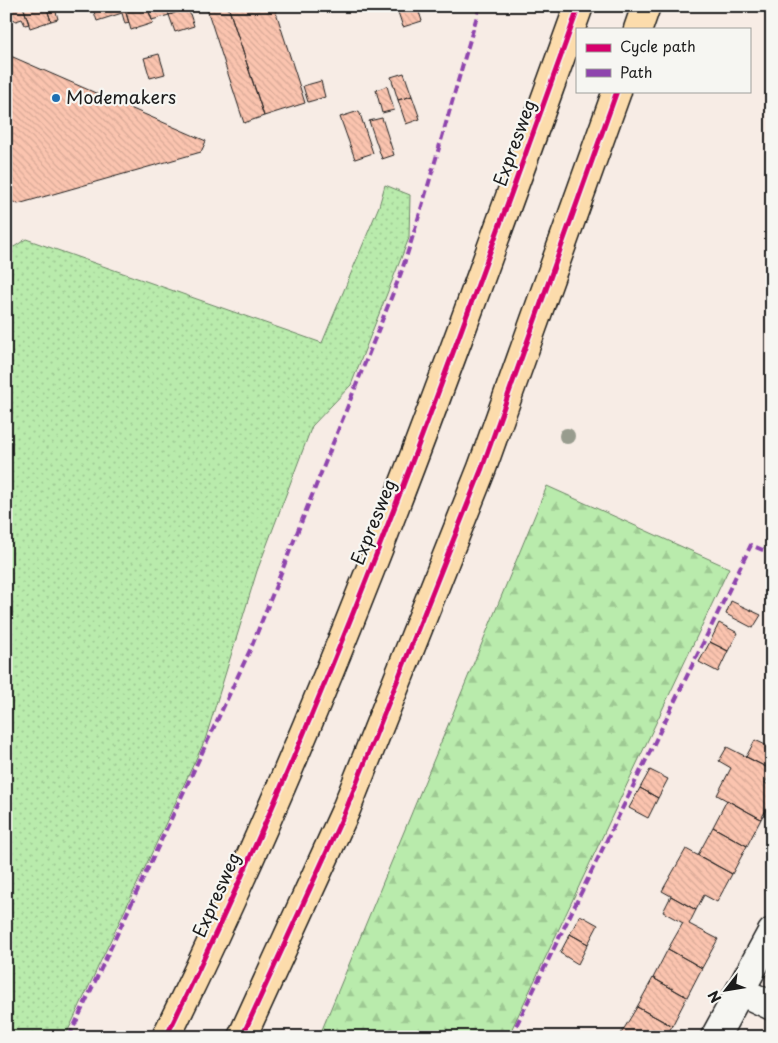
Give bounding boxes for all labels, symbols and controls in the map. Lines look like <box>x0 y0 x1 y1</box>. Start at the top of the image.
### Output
legend <box>576 28 750 92</box>
text: Cycle path <box>620 34 696 57</box>
text: Path <box>620 60 652 83</box>
place label: Modemakers <box>66 83 176 110</box>
marker: Modemakers <box>50 92 62 104</box>
street label: Expresweg <box>485 95 542 190</box>
street label: Expresweg <box>343 474 402 568</box>
street label: Expresweg <box>185 848 246 941</box>
north arrow <box>700 966 750 1016</box>
text: N <box>703 987 726 1007</box>

